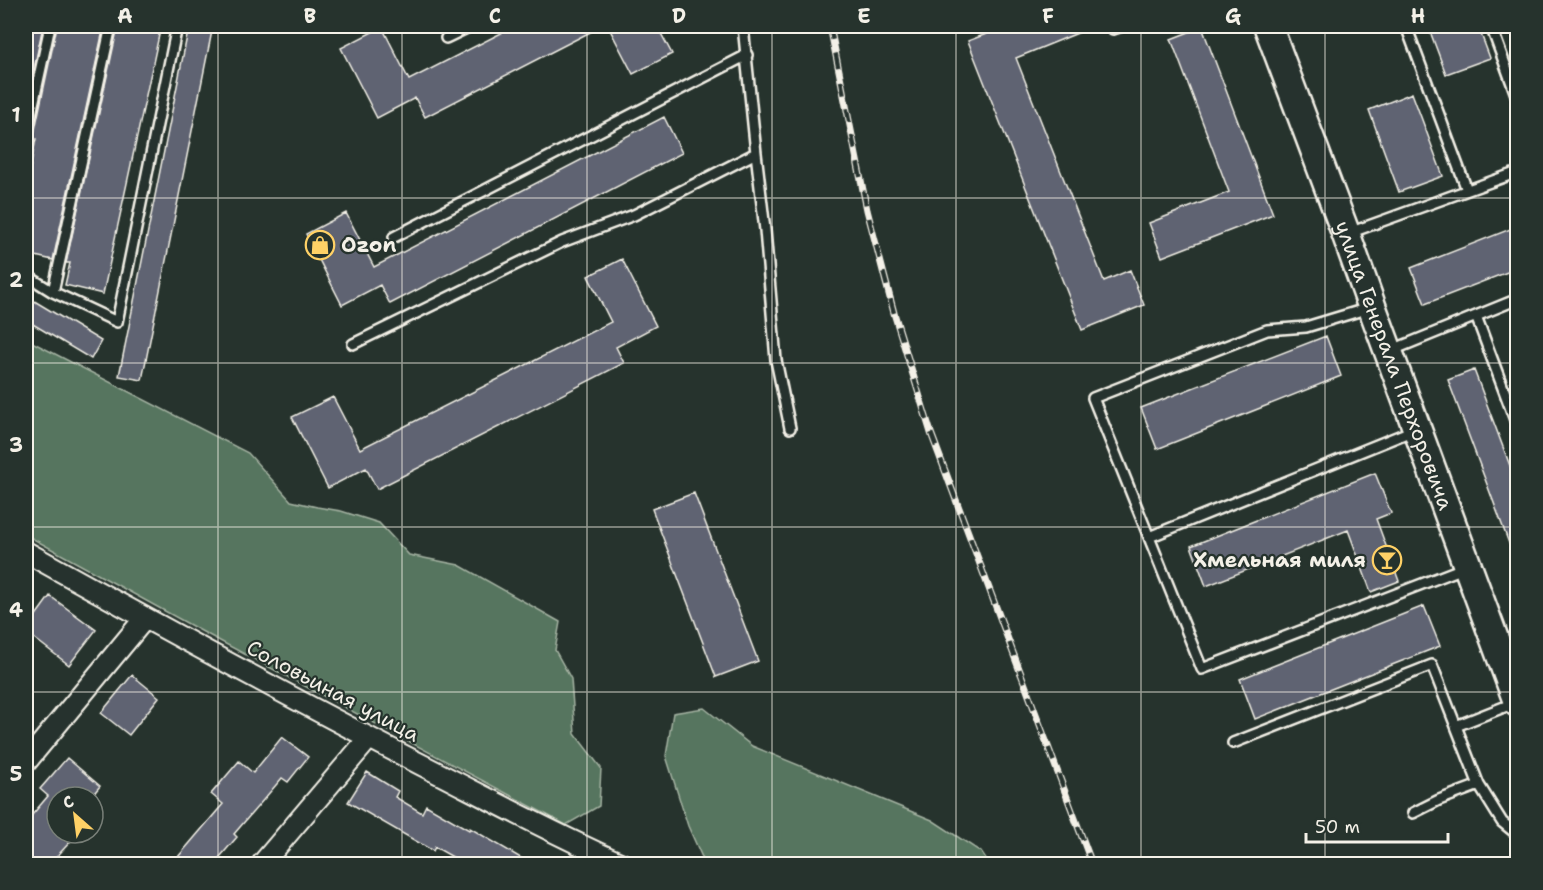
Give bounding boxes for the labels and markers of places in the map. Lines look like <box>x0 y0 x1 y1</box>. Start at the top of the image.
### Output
shop icon: Ozon <box>304 229 336 261</box>
place label: Ozon <box>341 231 396 259</box>
bar icon: Хмельная миля <box>1371 544 1403 576</box>
place label: Хмельная миля <box>1193 546 1366 574</box>

